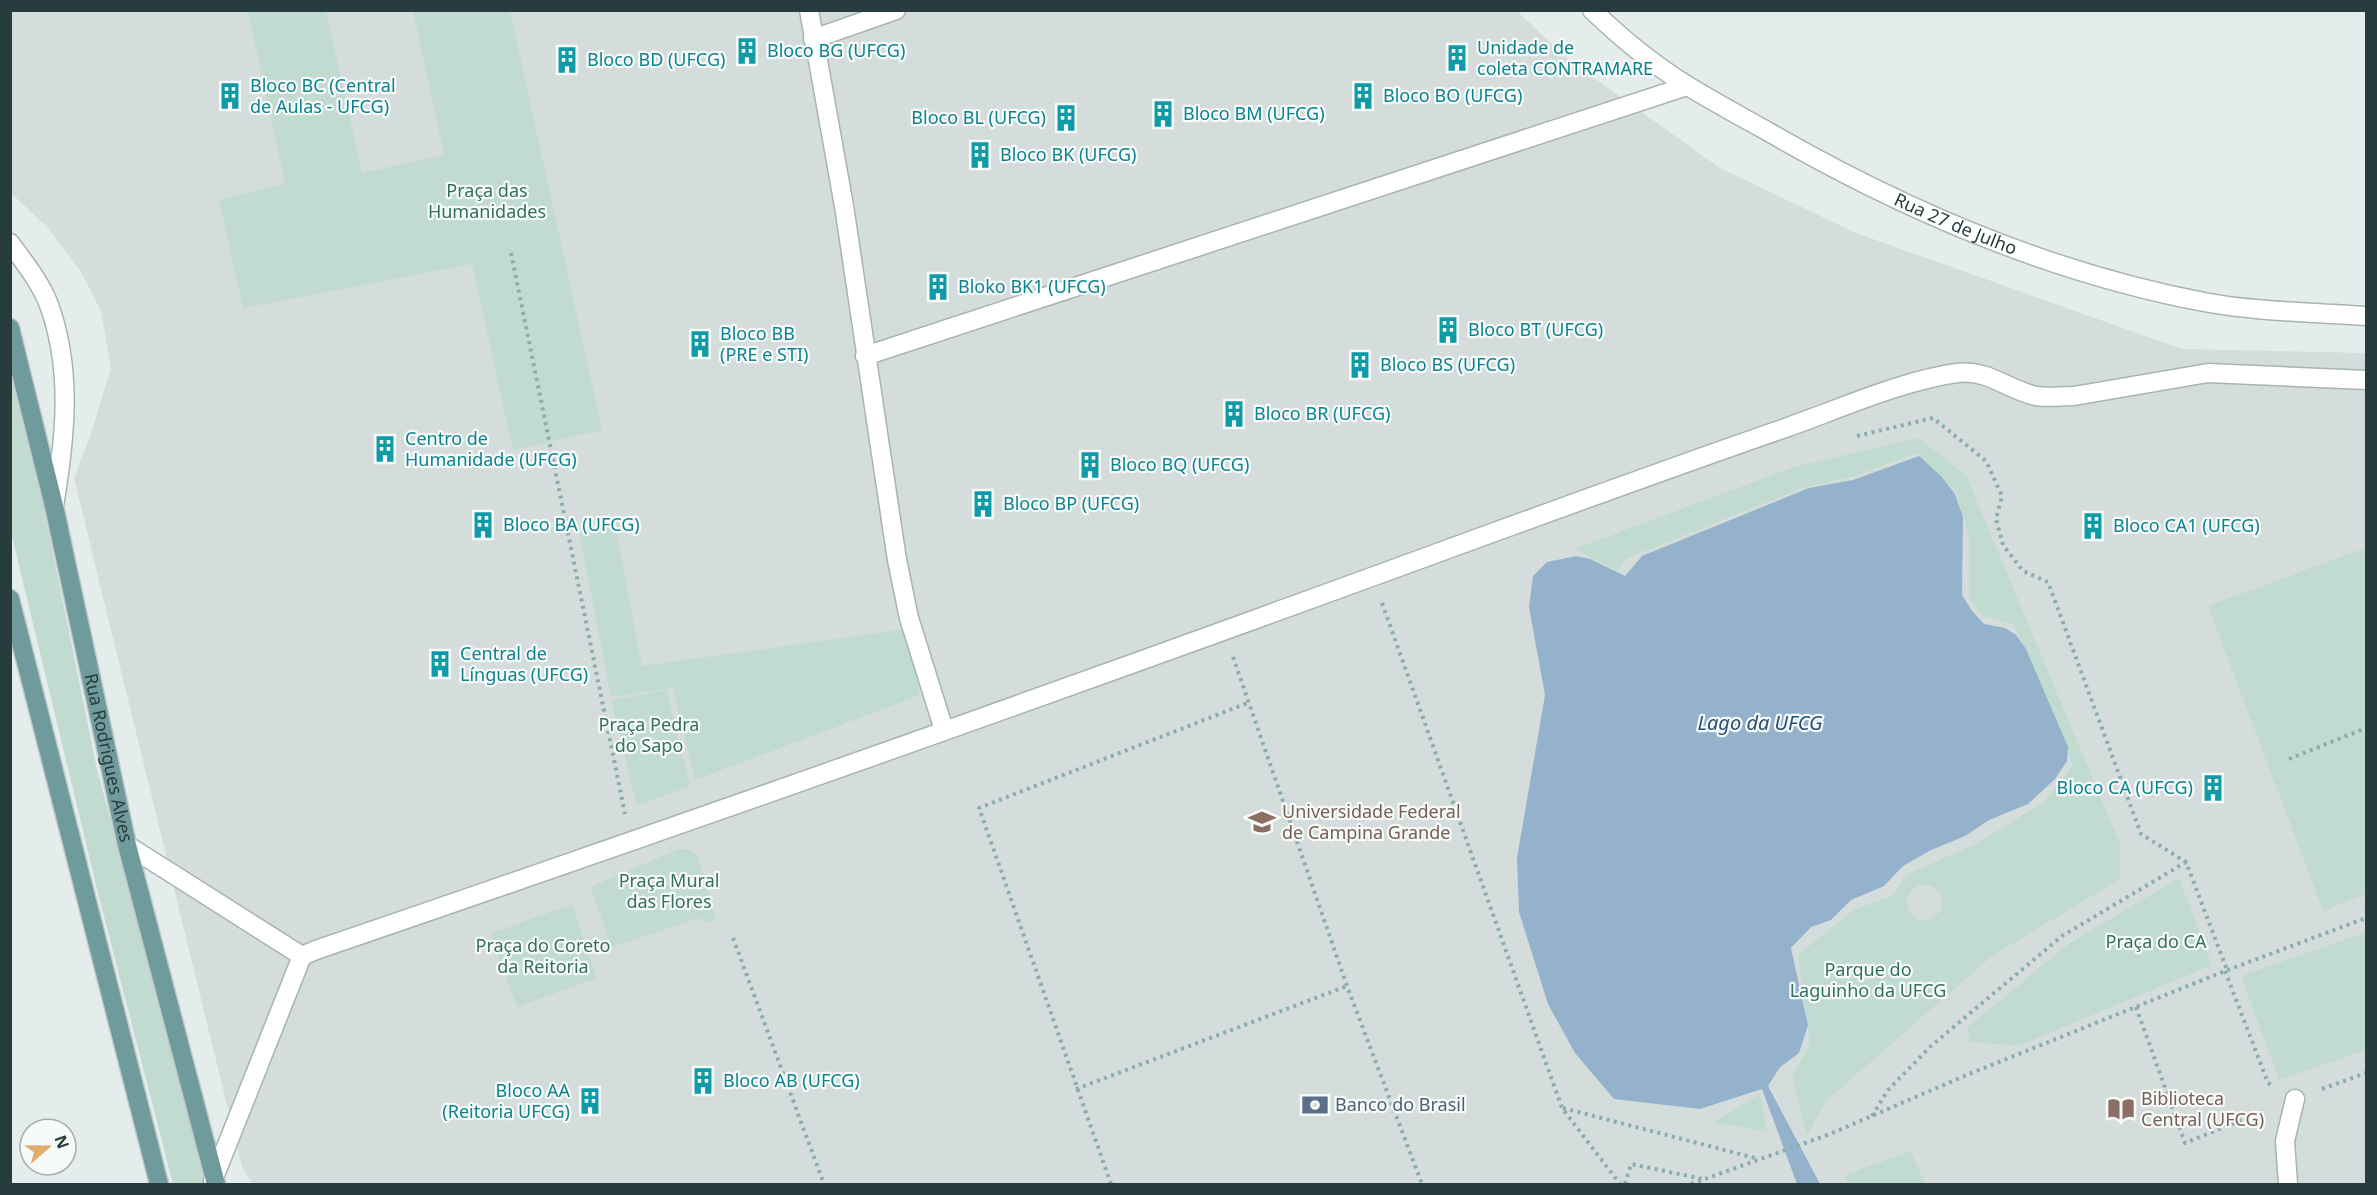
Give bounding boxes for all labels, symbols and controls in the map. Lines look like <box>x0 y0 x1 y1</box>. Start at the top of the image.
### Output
place label: Unidade de coleta CONTRAMARE <box>1477 35 1653 80</box>
building icon: Bloco BG (UFCG) <box>732 36 762 66</box>
place label: Bloco BG (UFCG) <box>767 38 905 62</box>
building icon: Unidade de coleta CONTRAMARE <box>1442 43 1472 73</box>
building icon: Bloco BD (UFCG) <box>552 45 582 75</box>
place label: Bloco BD (UFCG) <box>587 47 725 71</box>
place label: Bloco BC (Central de Aulas - UFCG) <box>250 73 396 118</box>
building icon: Bloco BC (Central de Aulas - UFCG) <box>215 81 245 111</box>
building icon: Bloco BO (UFCG) <box>1348 81 1378 111</box>
place label: Bloco BO (UFCG) <box>1383 83 1522 107</box>
building icon: Bloco BM (UFCG) <box>1148 99 1178 129</box>
place label: Bloco BM (UFCG) <box>1183 101 1325 125</box>
building icon: Bloco BL (UFCG) <box>1051 103 1081 133</box>
place label: Bloco BL (UFCG) <box>911 105 1046 129</box>
building icon: Bloco BK (UFCG) <box>965 140 995 170</box>
place label: Bloco BK (UFCG) <box>1000 142 1136 166</box>
park label: Praça das Humanidades <box>428 178 546 223</box>
street label: Rua 27 de Julho <box>1891 187 2020 260</box>
building icon: Bloko BK1 (UFCG) <box>923 272 953 302</box>
place label: Bloko BK1 (UFCG) <box>958 274 1106 298</box>
building icon: Bloco BT (UFCG) <box>1433 315 1463 345</box>
place label: Bloco BT (UFCG) <box>1468 317 1603 341</box>
place label: Bloco BB (PRE e STI) <box>720 321 808 366</box>
building icon: Bloco BB (PRE e STI) <box>685 329 715 359</box>
building icon: Bloco BS (UFCG) <box>1345 350 1375 380</box>
place label: Bloco BS (UFCG) <box>1380 352 1515 376</box>
building icon: Bloco BR (UFCG) <box>1219 399 1249 429</box>
place label: Bloco BR (UFCG) <box>1254 401 1390 425</box>
place label: Centro de Humanidade (UFCG) <box>405 426 577 471</box>
building icon: Centro de Humanidade (UFCG) <box>370 434 400 464</box>
building icon: Bloco BQ (UFCG) <box>1075 450 1105 480</box>
place label: Bloco BQ (UFCG) <box>1110 452 1249 476</box>
building icon: Bloco BP (UFCG) <box>968 489 998 519</box>
place label: Bloco BP (UFCG) <box>1003 491 1139 515</box>
building icon: Bloco BA (UFCG) <box>468 510 498 540</box>
building icon: Bloco CA1 (UFCG) <box>2078 511 2108 541</box>
place label: Bloco BA (UFCG) <box>503 512 640 536</box>
place label: Bloco CA1 (UFCG) <box>2113 513 2260 537</box>
place label: Central de Línguas (UFCG) <box>460 641 588 686</box>
building icon: Central de Línguas (UFCG) <box>425 649 455 679</box>
street label: Rua Rodrigues Alves <box>79 671 139 844</box>
water label: Lago da UFCG <box>1697 709 1823 736</box>
park label: Praça Pedra do Sapo <box>599 712 699 757</box>
building icon: Bloco CA (UFCG) <box>2198 773 2228 803</box>
place label: Bloco CA (UFCG) <box>2057 775 2193 799</box>
place label: Universidade Federal de Campina Grande <box>1282 799 1461 844</box>
school or university icon: Universidade Federal de Campina Grande <box>1247 807 1277 837</box>
park label: Praça Mural das Flores <box>619 868 719 913</box>
park label: Praça do CA <box>2106 929 2207 953</box>
park label: Praça do Coreto da Reitoria <box>476 933 611 978</box>
park label: Parque do Laguinho da UFCG <box>1790 957 1946 1002</box>
building icon: Bloco AB (UFCG) <box>688 1066 718 1096</box>
place label: Bloco AB (UFCG) <box>723 1068 860 1092</box>
place label: Bloco AA (Reitoria UFCG) <box>442 1078 570 1123</box>
building icon: Bloco AA (Reitoria UFCG) <box>575 1086 605 1116</box>
place label: Biblioteca Central (UFCG) <box>2141 1086 2264 1131</box>
bank icon: Banco do Brasil <box>1300 1090 1330 1120</box>
place label: Banco do Brasil <box>1335 1092 1466 1116</box>
library icon: Biblioteca Central (UFCG) <box>2106 1094 2136 1124</box>
north arrow <box>18 1117 78 1177</box>
text: N <box>50 1132 75 1152</box>

